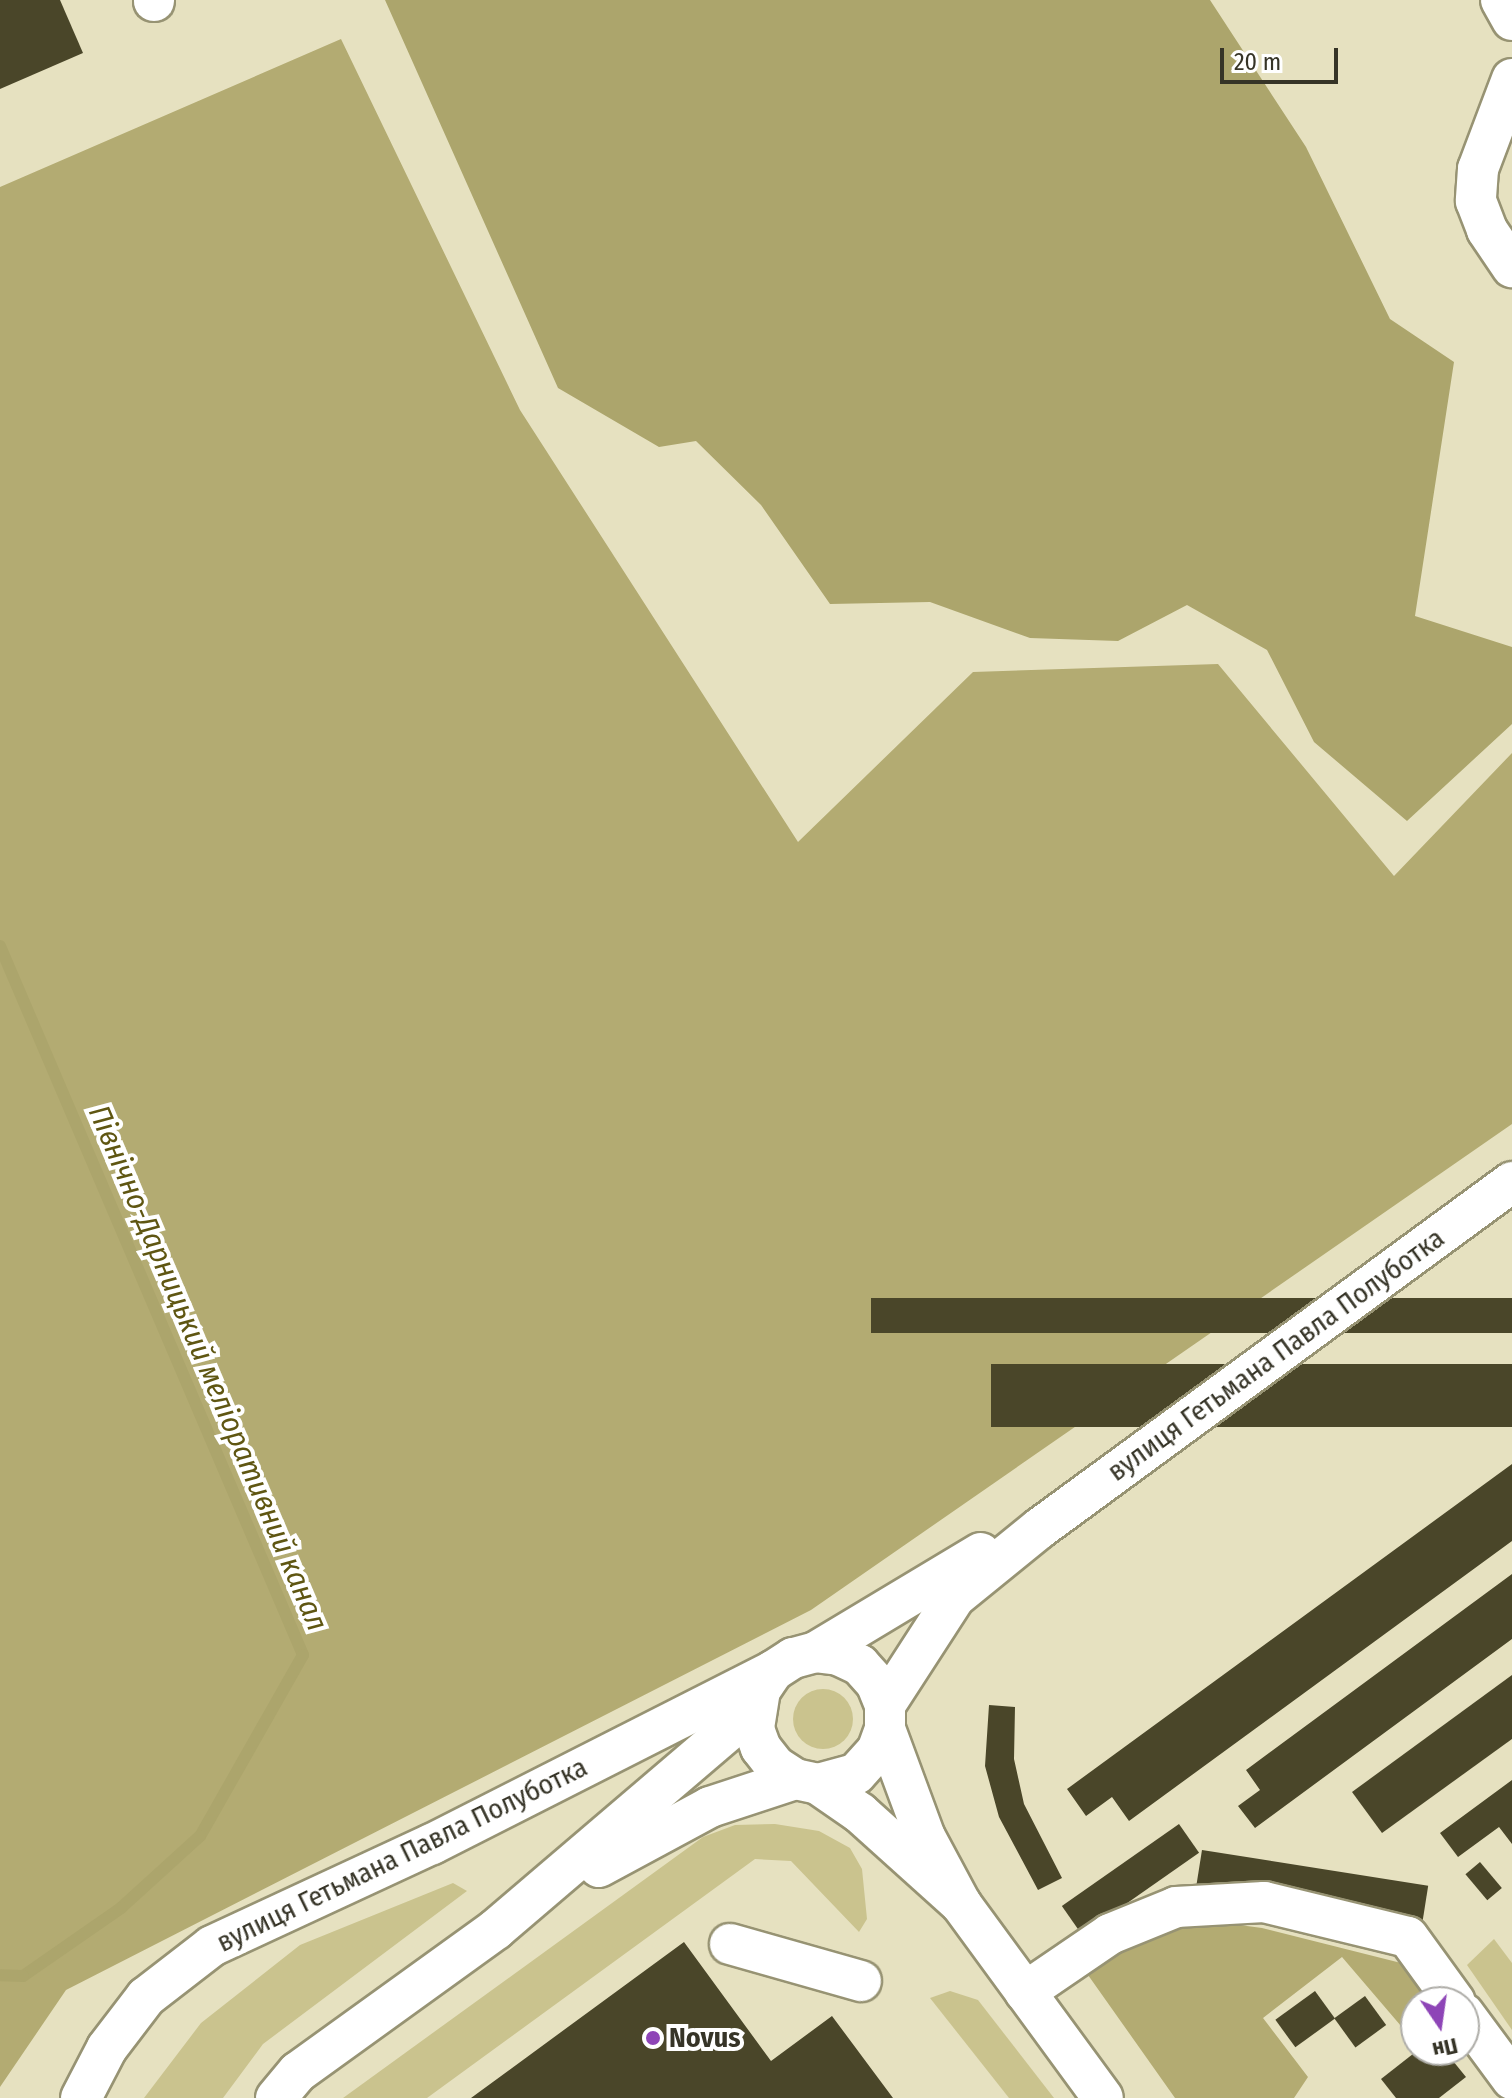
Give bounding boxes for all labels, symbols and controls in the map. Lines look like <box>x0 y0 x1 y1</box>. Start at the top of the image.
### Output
scale bar <box>1224 32 1342 82</box>
text: 20 m <box>1234 48 1281 76</box>
water label: Північно-Дарницький меліоративний канал <box>81 1100 335 1636</box>
street label: вулиця Гетьмана Павла Полуботка <box>1101 1222 1451 1488</box>
street label: вулиця Гетьмана Павла Полуботка <box>211 1750 593 1960</box>
north arrow <box>1400 1986 1480 2066</box>
place label: Novus <box>669 2021 740 2055</box>
marker: Novus <box>644 2029 662 2047</box>
text: Пн <box>1430 2032 1460 2064</box>

